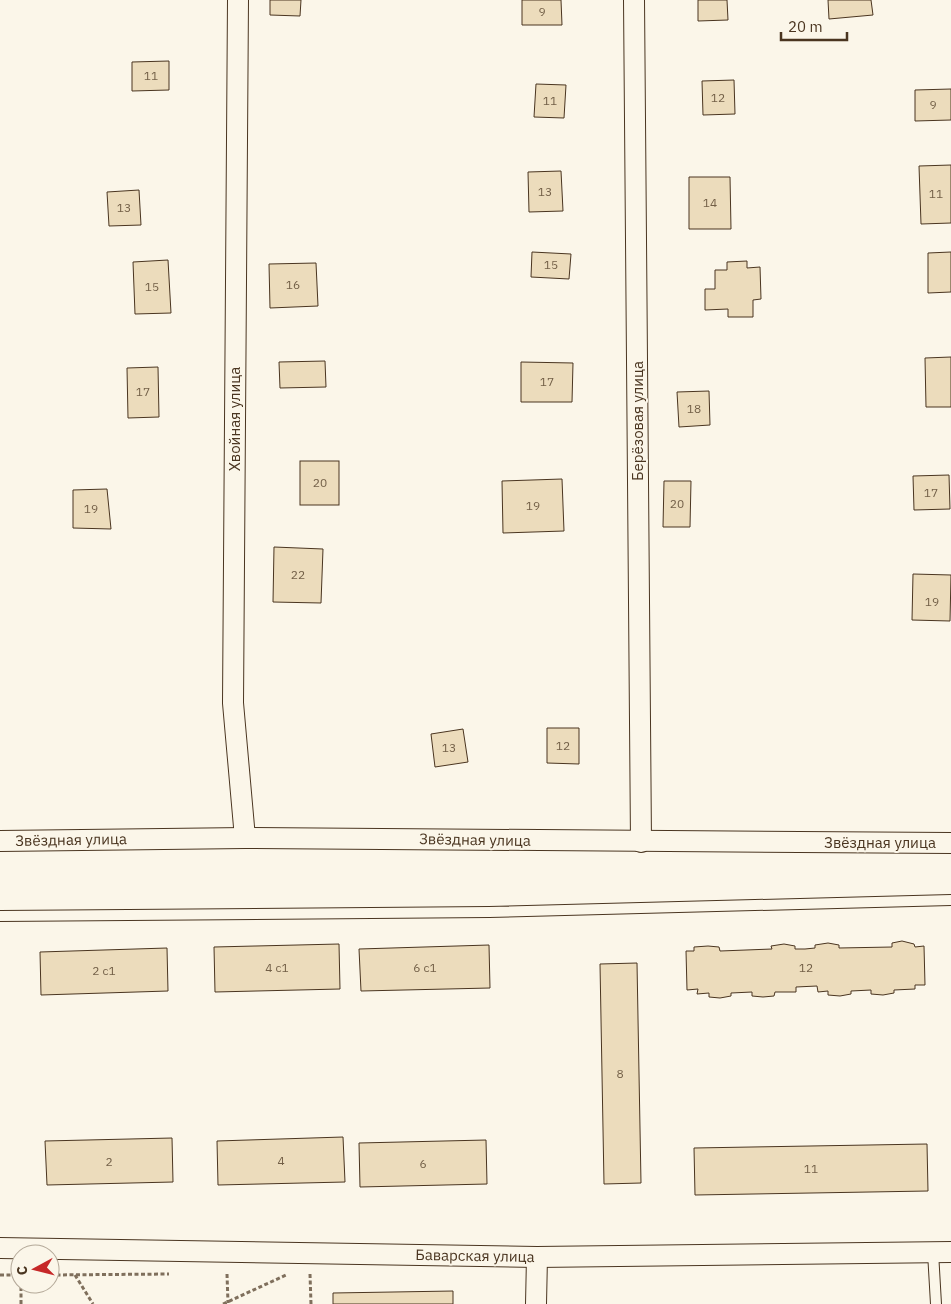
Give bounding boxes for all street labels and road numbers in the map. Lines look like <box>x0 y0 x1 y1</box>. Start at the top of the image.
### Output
street label: Берёзовая улица <box>628 361 647 481</box>
street label: Хвойная улица <box>225 367 244 471</box>
street label: Звёздная улица <box>15 829 127 850</box>
street label: Звёздная улица <box>419 829 531 850</box>
street label: Звёздная улица <box>824 833 936 852</box>
street label: Баварская улица <box>415 1245 535 1266</box>

